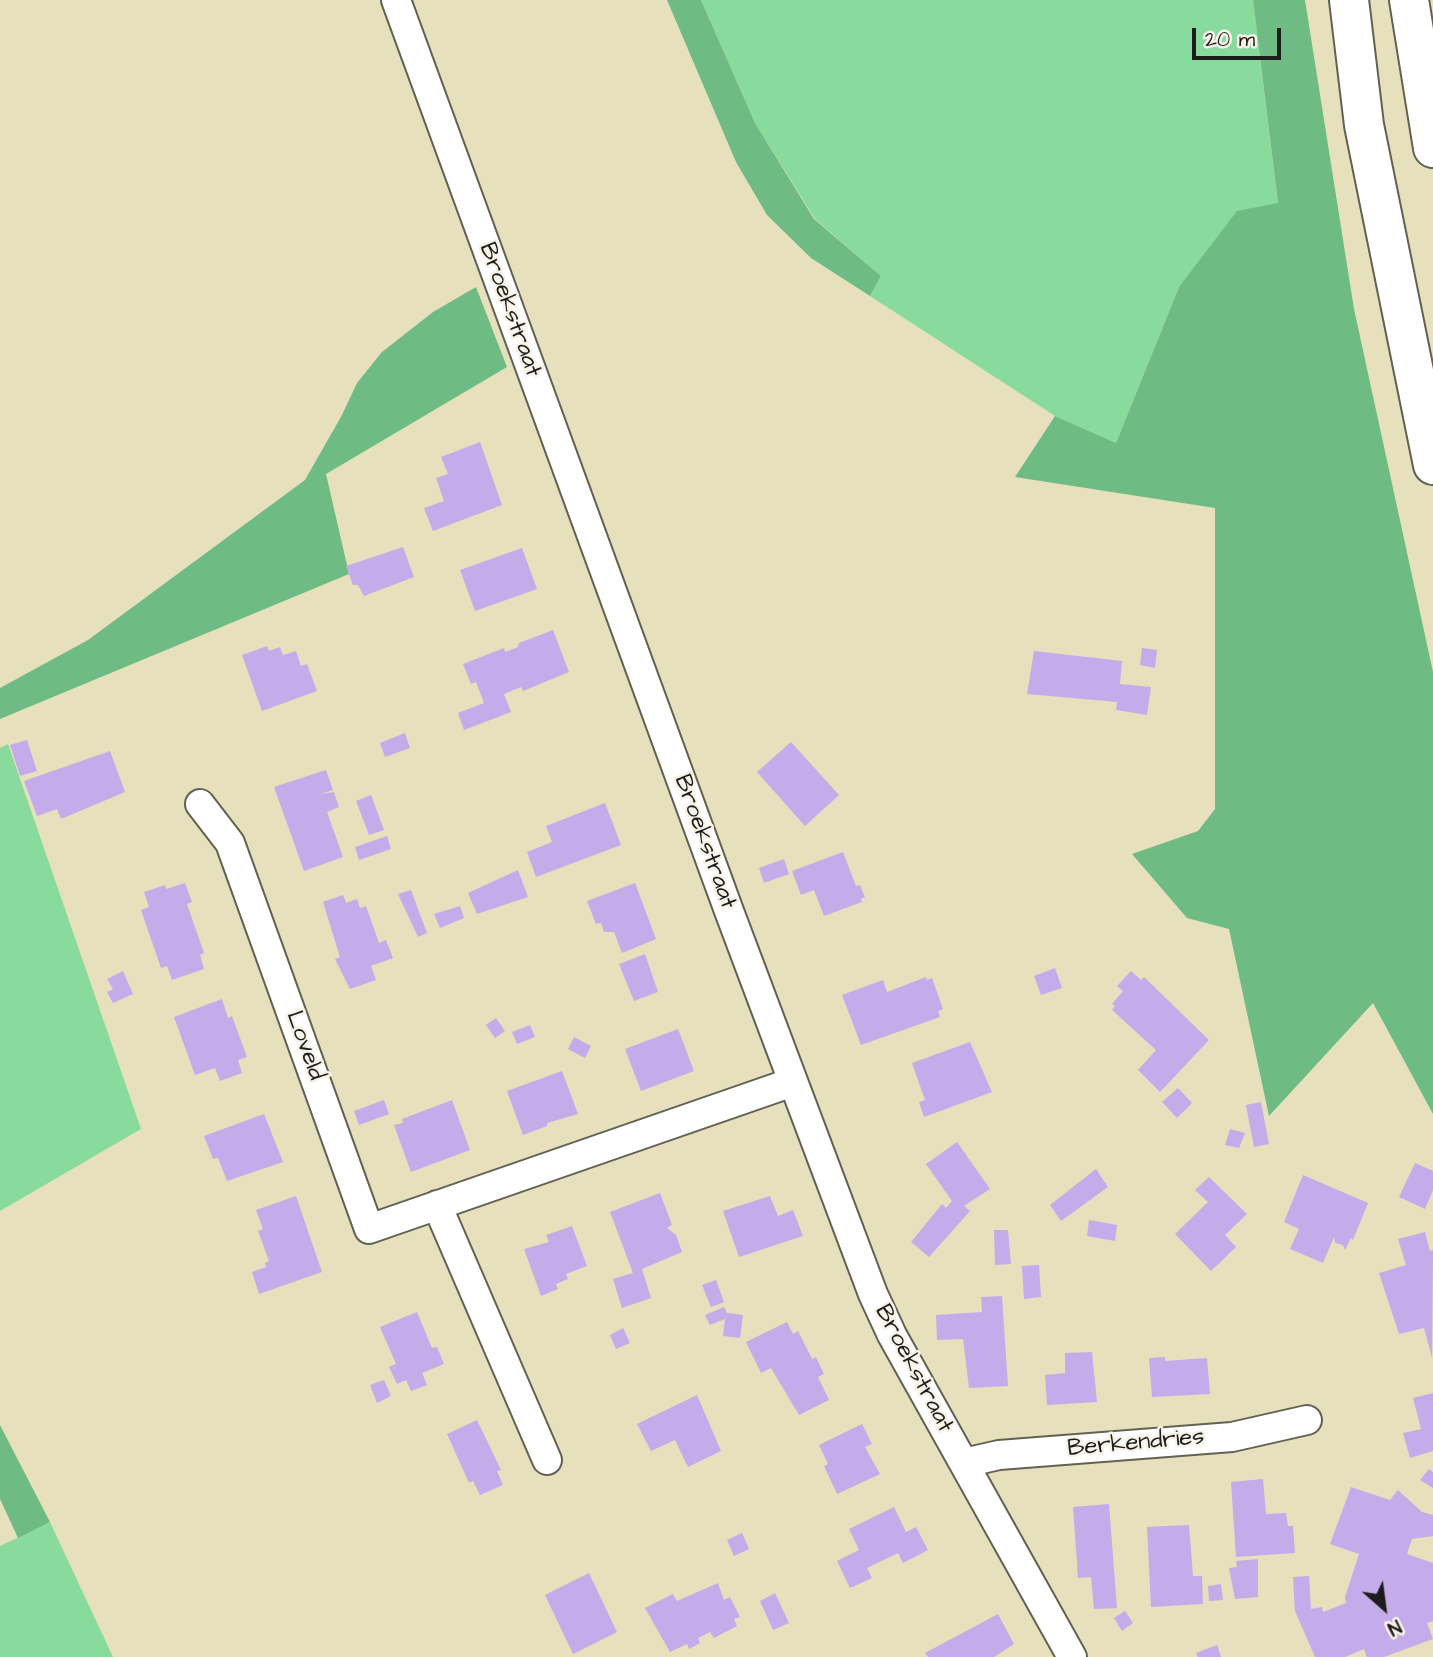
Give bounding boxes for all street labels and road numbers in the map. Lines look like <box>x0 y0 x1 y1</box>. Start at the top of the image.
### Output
street label: Broekstraat <box>471 239 547 381</box>
street label: Broekstraat <box>666 771 742 913</box>
street label: Loveld <box>278 1007 330 1085</box>
street label: Broekstraat <box>867 1300 959 1438</box>
street label: Berkendries <box>1066 1424 1206 1464</box>

